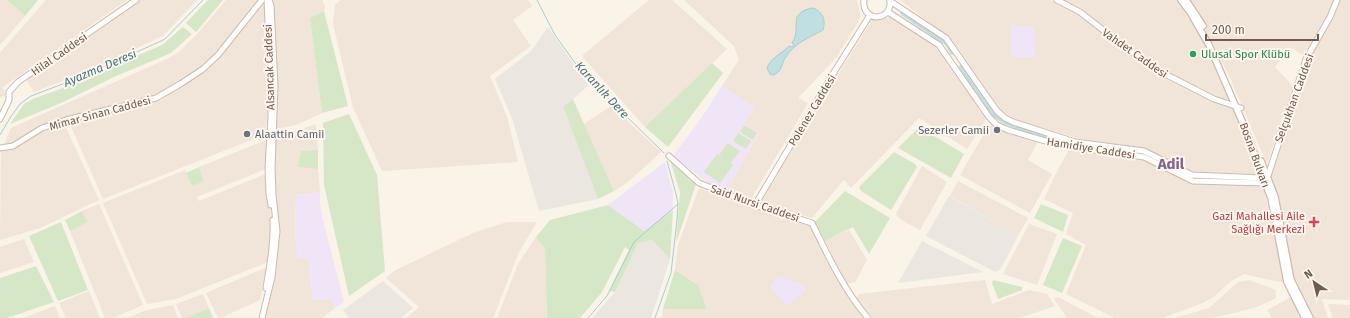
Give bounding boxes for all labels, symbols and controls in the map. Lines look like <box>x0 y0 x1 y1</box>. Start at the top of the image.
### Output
scale bar <box>1206 16 1318 42</box>
text: 200 m <box>1212 23 1245 37</box>
street label: Alsancak Caddesi <box>262 24 277 110</box>
street label: Vahdet Caddesi <box>1099 26 1170 81</box>
street label: Hilal Caddesi <box>29 30 90 78</box>
water label: Ayazma Deresi <box>61 46 139 90</box>
place label: Ulusal Spor Klübü <box>1201 48 1290 61</box>
marker: Ulusal Spor Klübü <box>1188 49 1198 59</box>
street label: Selçukhan Caddesi <box>1272 52 1317 144</box>
water label: Karanlık Dere <box>572 59 632 121</box>
street label: Polenez Caddesi <box>786 72 839 148</box>
street label: Mimar Sinan Caddesi <box>48 94 152 133</box>
street label: Bosna Bulvarı <box>1237 121 1272 190</box>
place label: Sezerler Camii <box>918 124 989 137</box>
marker: Sezerler Camii <box>992 125 1002 135</box>
place label: Alaattin Camii <box>255 128 324 141</box>
marker: Alaattin Camii <box>242 129 252 139</box>
street label: Hamidiye Caddesi <box>1046 135 1136 162</box>
district label: Adil <box>1157 155 1185 173</box>
street label: Said Nursi Caddesi <box>709 182 801 225</box>
place label: Gazi Mahallesi Aile Sağlığı Merkezi <box>1212 210 1305 236</box>
marker: Gazi Mahallesi Aile Sağlığı Merkezi <box>1308 216 1320 228</box>
north arrow <box>1294 262 1334 302</box>
text: N <box>1302 267 1315 282</box>

